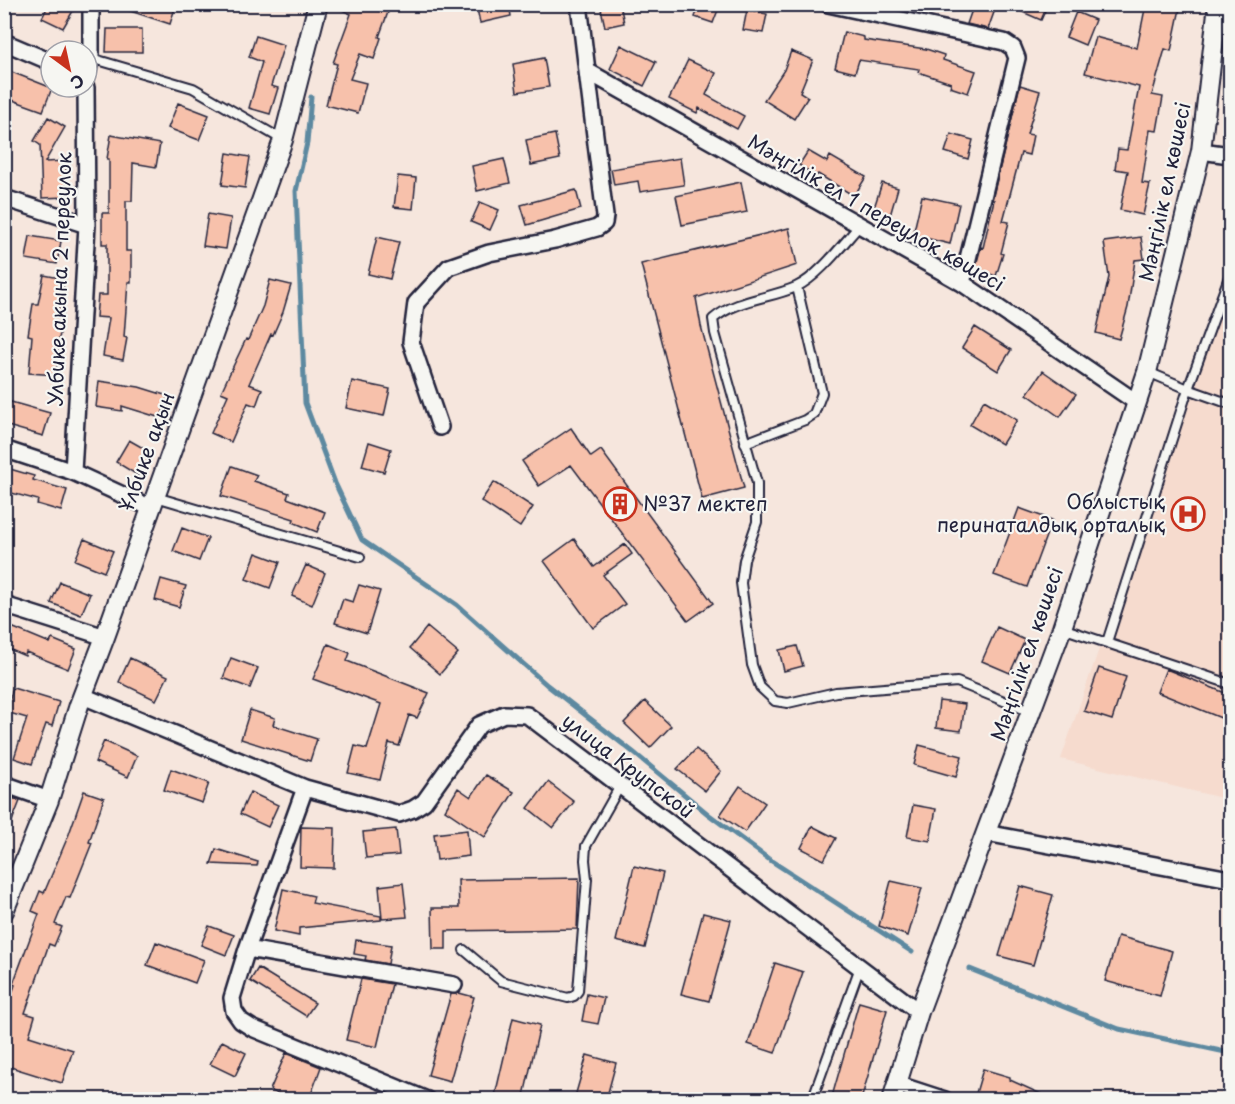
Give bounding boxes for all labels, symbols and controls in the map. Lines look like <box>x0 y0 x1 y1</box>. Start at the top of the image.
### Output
north arrow <box>39 39 99 99</box>
text: С <box>66 69 89 96</box>
street label: Мәңгілік ел көшесі <box>1130 99 1198 284</box>
street label: Мәңгілік ел 1 переулок көшесі <box>743 126 1010 298</box>
street label: Улбике акына 2 переулок <box>40 151 78 406</box>
street label: Ұлбике ақын <box>110 387 182 516</box>
building icon: №37 мектеп <box>602 486 638 522</box>
place label: Облыстық перинаталдық орталық <box>937 486 1165 539</box>
place label: №37 мектеп <box>643 488 768 518</box>
hospital icon: Облыстық перинаталдық орталық <box>1170 496 1206 532</box>
street label: Мәңгілік ел көшесі <box>982 563 1070 745</box>
street label: улица Крупской <box>556 705 701 825</box>

